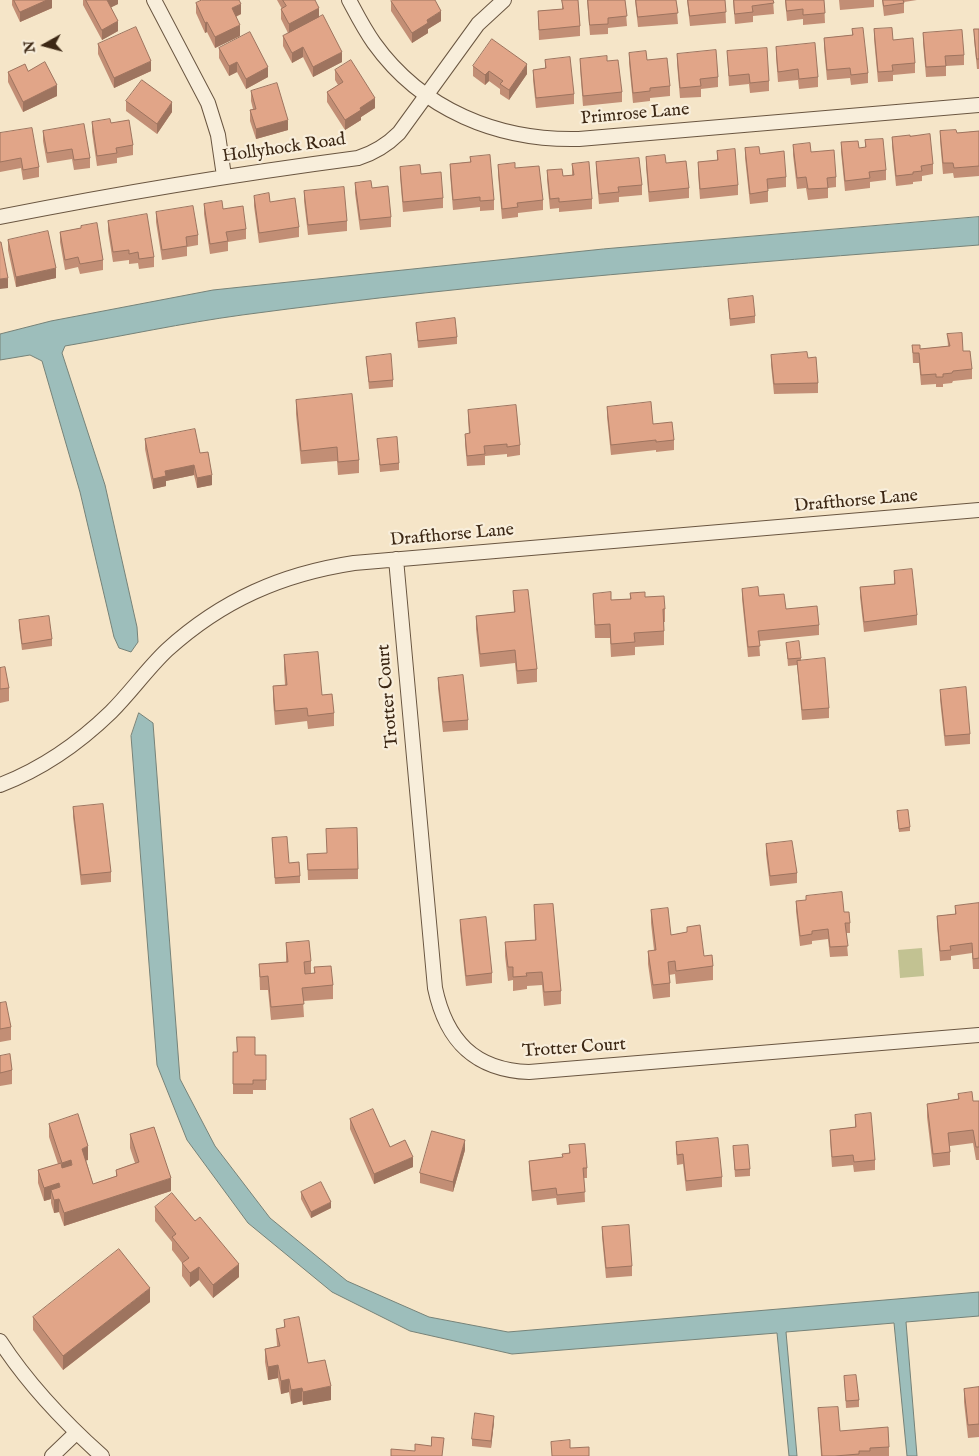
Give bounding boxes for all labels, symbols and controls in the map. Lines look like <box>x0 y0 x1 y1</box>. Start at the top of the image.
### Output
north arrow <box>20 20 70 70</box>
text: N <box>20 40 40 54</box>
street label: Primrose Lane <box>580 99 690 131</box>
street label: Hollyhock Road <box>221 130 347 168</box>
street label: Drafthorse Lane <box>793 486 919 518</box>
street label: Drafthorse Lane <box>389 520 515 552</box>
street label: Trotter Court <box>374 643 404 749</box>
street label: Trotter Court <box>521 1035 627 1063</box>

